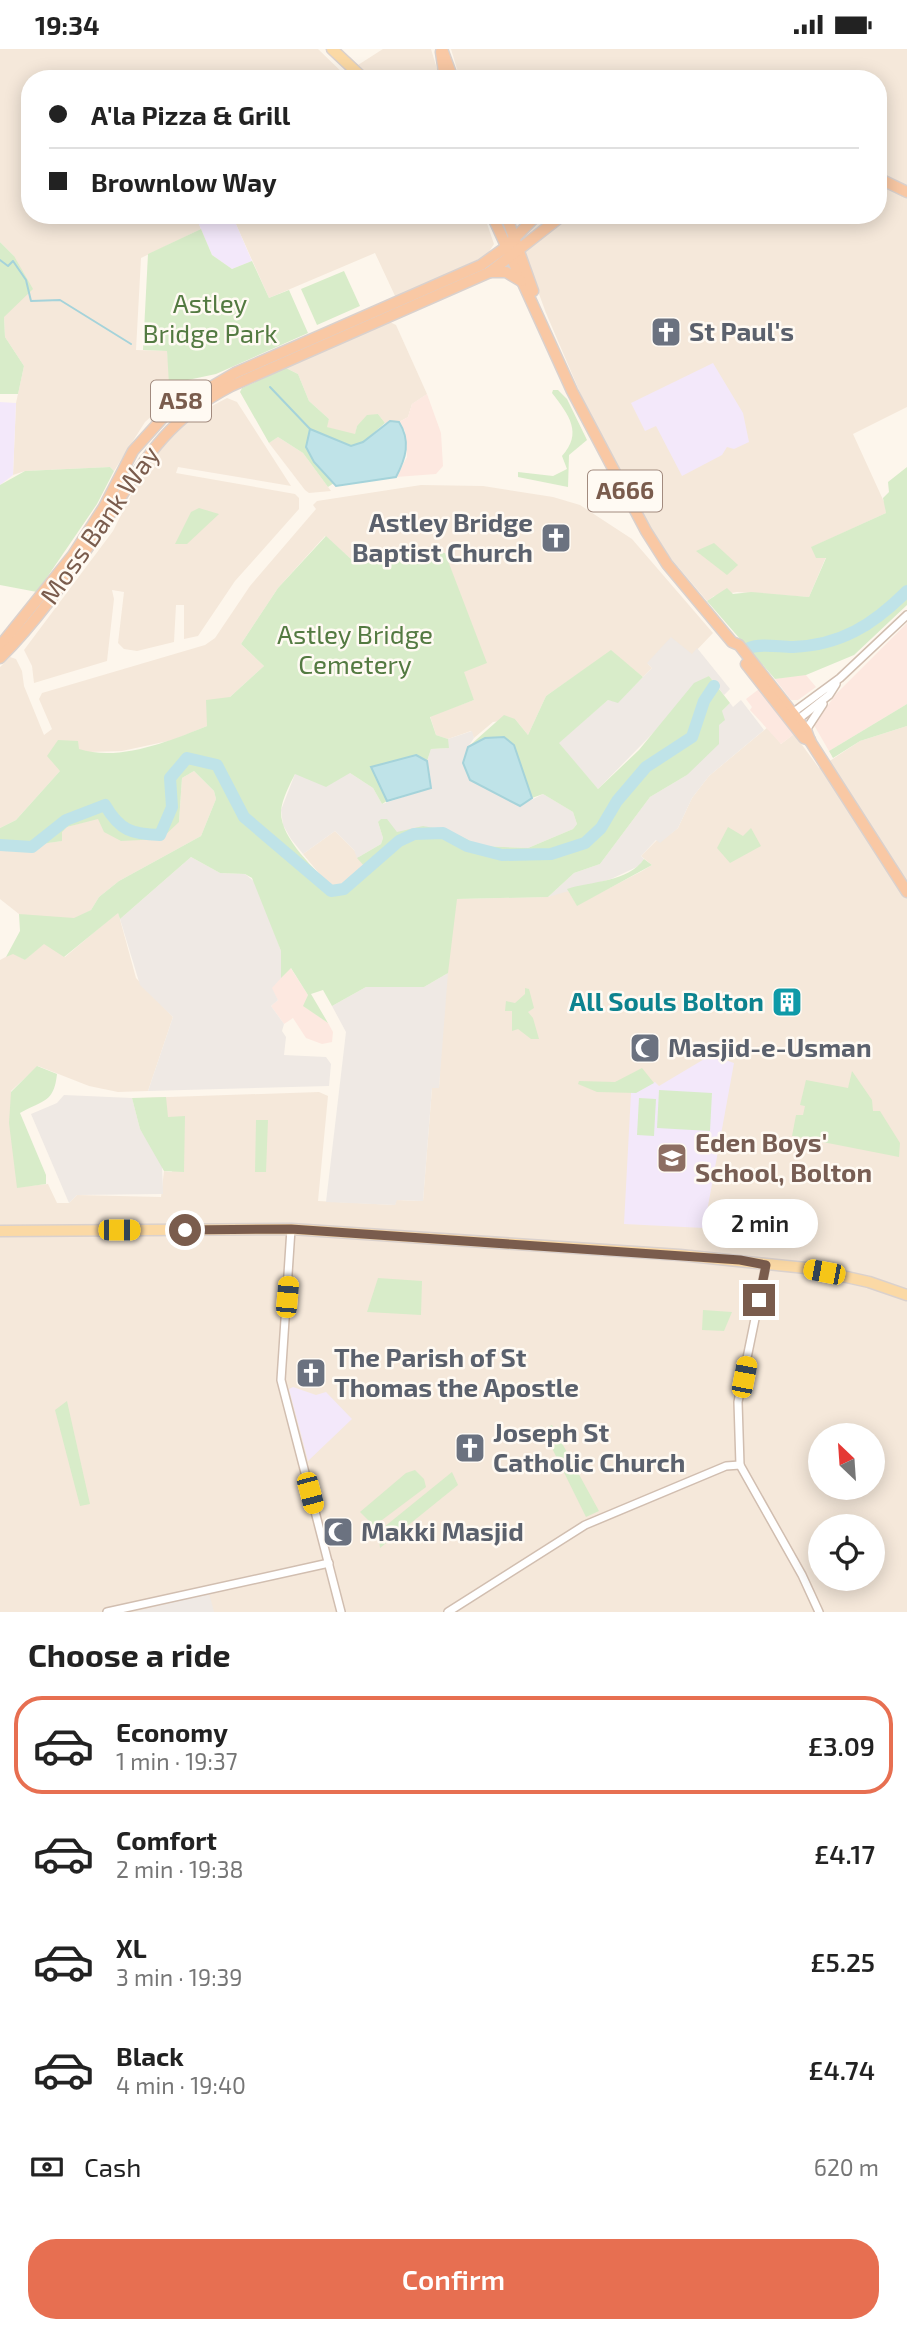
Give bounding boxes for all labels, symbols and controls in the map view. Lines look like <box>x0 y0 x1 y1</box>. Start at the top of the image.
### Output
text: 19:34 <box>35 9 100 40</box>
text: A'la Pizza & Grill <box>91 99 290 130</box>
text: Brownlow Way <box>91 166 277 197</box>
park label: Astley Bridge Park <box>142 287 278 348</box>
church icon: St Paul's <box>649 315 683 349</box>
place label: St Paul's <box>689 315 794 346</box>
road number: A58 <box>151 381 211 421</box>
street label: Moss Bank Way <box>33 439 165 609</box>
road number: A666 <box>588 471 662 511</box>
place label: Astley Bridge Baptist Church <box>352 506 533 567</box>
church icon: Astley Bridge Baptist Church <box>539 521 573 555</box>
park label: Astley Bridge Cemetery <box>277 618 433 679</box>
place label: All Souls Bolton <box>569 985 764 1016</box>
building icon: All Souls Bolton <box>770 985 804 1019</box>
mosque icon: Masjid-e-Usman <box>628 1031 662 1065</box>
place label: Masjid-e-Usman <box>668 1031 872 1062</box>
place label: Eden Boys' School, Bolton <box>695 1126 872 1187</box>
school or university icon: Eden Boys' School, Bolton <box>655 1141 689 1175</box>
callout: 2 min <box>701 1199 817 1247</box>
text: 2 min <box>731 1209 789 1237</box>
route start <box>169 1214 201 1246</box>
car <box>99 1220 141 1241</box>
car <box>802 1258 847 1286</box>
car <box>275 1275 300 1319</box>
route end <box>743 1284 775 1316</box>
place label: The Parish of St Thomas the Apostle <box>334 1341 579 1402</box>
car <box>730 1354 759 1400</box>
church icon: The Parish of St Thomas the Apostle <box>294 1356 328 1390</box>
place label: Joseph St Catholic Church <box>493 1416 685 1477</box>
north arrow <box>808 1423 886 1500</box>
map controls <box>808 1423 885 1591</box>
church icon: Joseph St Catholic Church <box>453 1431 487 1465</box>
car <box>295 1470 326 1516</box>
button: locate <box>808 1514 885 1591</box>
mosque icon: Makki Masjid <box>321 1515 355 1549</box>
place label: Makki Masjid <box>361 1515 524 1546</box>
text: Choose a ride <box>28 1635 231 1673</box>
icon: car <box>32 1714 95 1777</box>
text: Economy <box>116 1716 228 1747</box>
text: £3.09 <box>808 1730 875 1761</box>
text: 1 min · 19:37 <box>116 1747 238 1775</box>
icon: car <box>32 1822 95 1885</box>
text: Comfort <box>116 1824 217 1855</box>
text: £4.17 <box>814 1838 875 1869</box>
text: 2 min · 19:38 <box>116 1855 243 1883</box>
icon: car <box>32 1930 95 1993</box>
text: XL <box>116 1932 147 1963</box>
text: £5.25 <box>811 1946 875 1977</box>
text: 3 min · 19:39 <box>116 1963 243 1991</box>
icon: car <box>32 2038 95 2101</box>
text: Black <box>116 2040 184 2071</box>
text: £4.74 <box>808 2054 875 2085</box>
text: 4 min · 19:40 <box>116 2071 246 2099</box>
icon: cash <box>28 2148 66 2186</box>
text: Cash <box>84 2151 141 2182</box>
text: 620 m <box>814 2153 879 2181</box>
button: Confirm <box>28 2239 879 2319</box>

